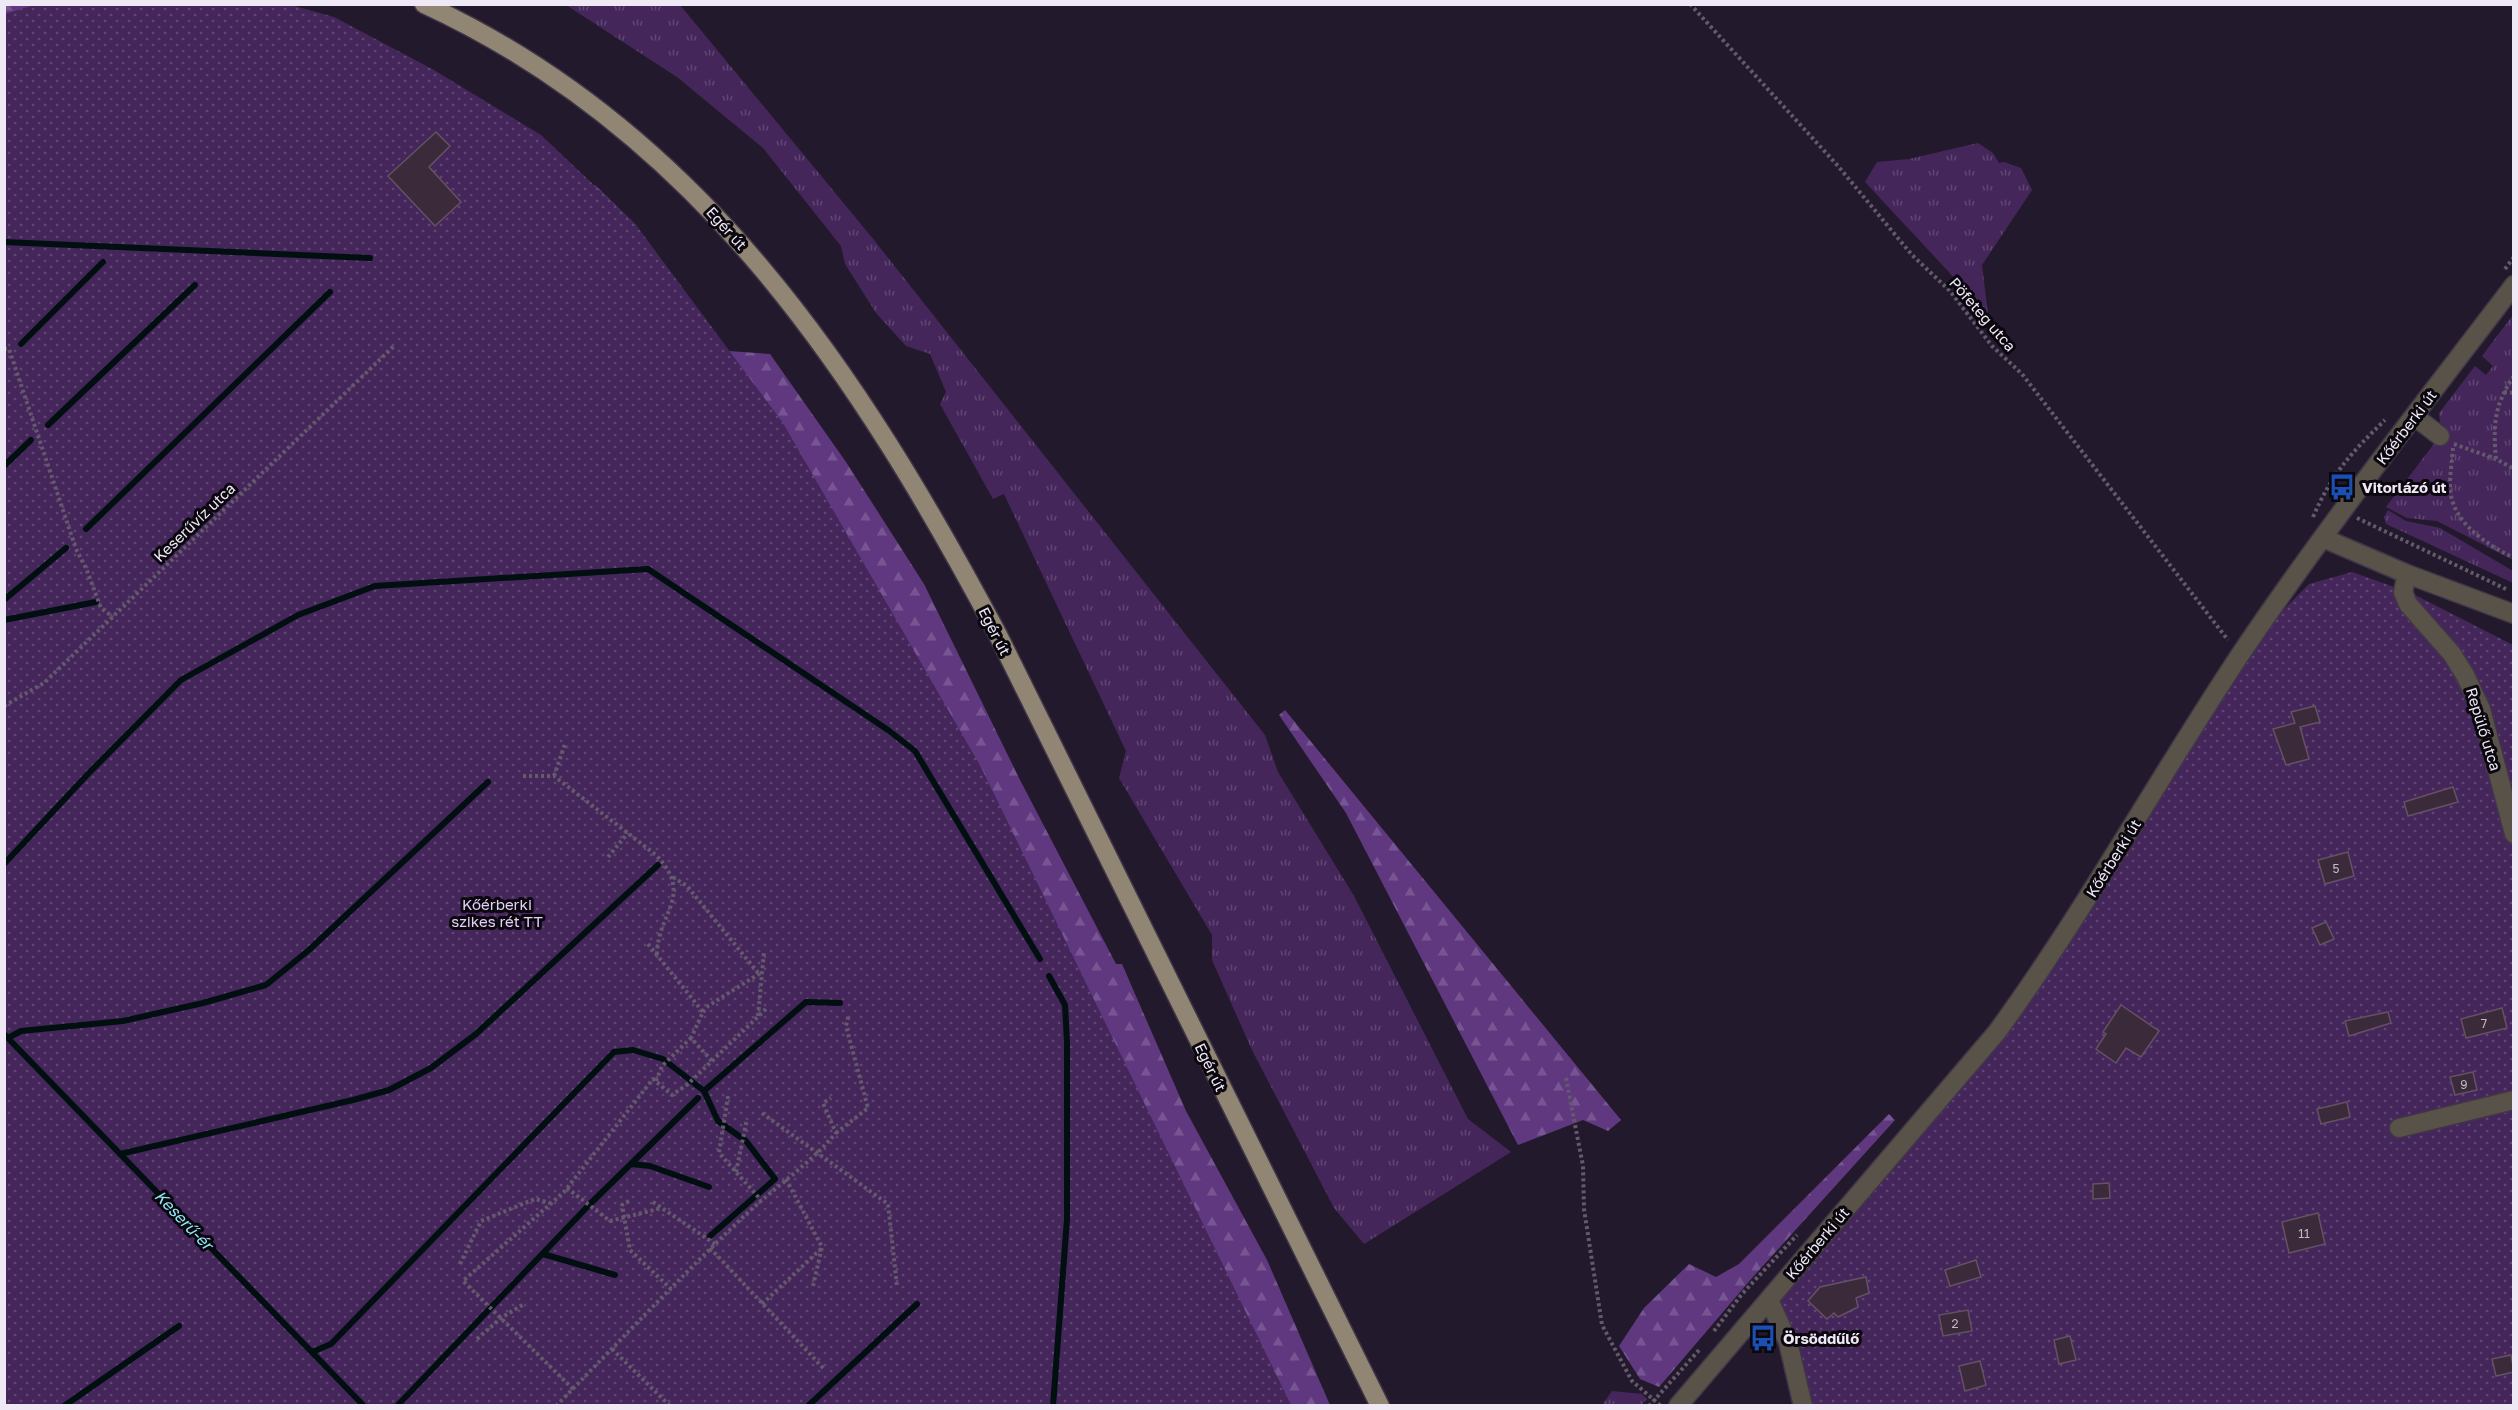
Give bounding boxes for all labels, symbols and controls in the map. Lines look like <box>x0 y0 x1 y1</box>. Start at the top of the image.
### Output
street label: Egér út <box>703 203 751 253</box>
street label: Pöfeteg utca <box>1946 273 2020 355</box>
street label: Kőérberki út <box>2372 386 2440 468</box>
bus stop icon: Vitorlázó út <box>2327 472 2357 502</box>
place label: Vitorlázó út <box>2362 478 2447 496</box>
street label: Keserűvíz utca <box>150 479 238 565</box>
street label: Egér út <box>975 604 1015 658</box>
street label: Repülő utca <box>2463 685 2505 773</box>
street label: Kőérberki út <box>2082 816 2144 900</box>
house number: 5 <box>2333 861 2340 876</box>
park label: Kőérberki szikes rét TT <box>451 895 543 930</box>
house number: 7 <box>2481 1016 2487 1031</box>
street label: Egér út <box>1192 1040 1230 1094</box>
house number: 9 <box>2460 1077 2468 1092</box>
water label: Keserű-ér <box>151 1186 219 1256</box>
street label: Kőérberki út <box>1782 1203 1852 1283</box>
house number: 11 <box>2298 1226 2310 1241</box>
house number: 2 <box>1952 1316 1959 1331</box>
bus stop icon: Örsöddűlő <box>1748 1323 1778 1353</box>
place label: Örsöddűlő <box>1783 1329 1860 1347</box>

